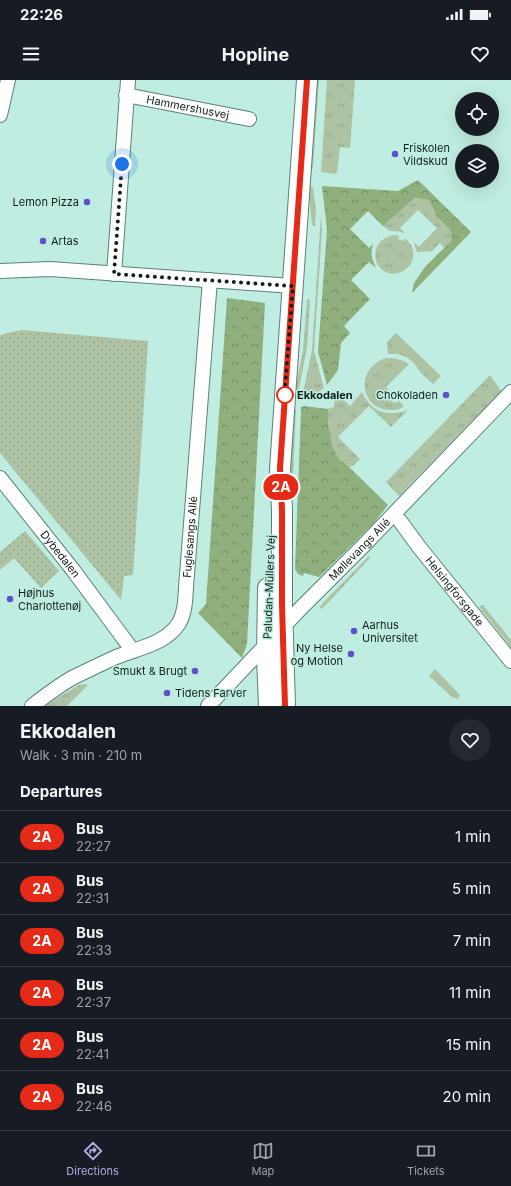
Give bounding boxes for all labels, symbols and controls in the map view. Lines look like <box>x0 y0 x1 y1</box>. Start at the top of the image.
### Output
text: 22:26 <box>20 5 63 24</box>
icon: menu <box>20 43 42 65</box>
icon: heart <box>469 43 491 65</box>
text: Hopline <box>222 44 289 65</box>
street label: Hammershusvej <box>145 92 230 122</box>
map controls <box>455 92 499 188</box>
button: locate <box>455 92 499 136</box>
place label: Friskolen Vildskud <box>403 141 450 168</box>
button: layers <box>455 144 499 188</box>
marker: Friskolen Vildskud <box>390 149 400 159</box>
your location <box>112 154 132 174</box>
place label: Lemon Pizza <box>13 195 79 209</box>
marker: Lemon Pizza <box>82 197 92 207</box>
place label: Artas <box>51 234 79 248</box>
marker: Artas <box>38 236 48 246</box>
marker: Ekkodalen <box>276 386 294 404</box>
place label: Ekkodalen <box>297 388 353 402</box>
place label: Chokoladen <box>376 388 438 402</box>
marker: Chokoladen <box>441 390 451 400</box>
line badge: 2A <box>263 474 299 500</box>
text: 2A <box>271 478 291 495</box>
street label: Fuglesangs Allé <box>180 495 200 578</box>
street label: Møllevangs Allé <box>326 515 393 583</box>
street label: Dybedalen <box>37 528 83 580</box>
street label: Paludan-Müllers Vej <box>260 535 278 639</box>
street label: Helsingforsgade <box>422 554 487 629</box>
place label: Højhus Charlottehøj <box>18 586 81 613</box>
marker: Højhus Charlottehøj <box>5 594 15 604</box>
place label: Aarhus Universitet <box>362 618 418 645</box>
marker: Aarhus Universitet <box>349 626 359 636</box>
place label: Ny Helse og Motion <box>291 641 343 668</box>
marker: Ny Helse og Motion <box>346 649 356 659</box>
place label: Smukt & Brugt <box>113 664 187 678</box>
marker: Smukt & Brugt <box>190 666 200 676</box>
place label: Tidens Farver <box>175 686 247 700</box>
marker: Tidens Farver <box>162 688 172 698</box>
button: heart <box>449 719 491 761</box>
text: Ekkodalen <box>20 720 116 743</box>
text: Walk · 3 min · 210 m <box>20 747 142 763</box>
text: Departures <box>20 782 102 801</box>
text: Bus <box>76 819 104 838</box>
text: 1 min <box>455 827 491 846</box>
text: 2A <box>32 828 52 845</box>
text: 22:27 <box>76 838 111 854</box>
text: Bus <box>76 871 104 890</box>
text: 5 min <box>452 879 491 898</box>
text: 2A <box>32 880 52 897</box>
text: 22:31 <box>76 890 109 906</box>
text: Bus <box>76 923 104 942</box>
text: 7 min <box>453 931 491 950</box>
text: 2A <box>32 932 52 949</box>
text: 22:33 <box>76 942 112 958</box>
text: Bus <box>76 975 104 994</box>
text: 11 min <box>449 983 491 1002</box>
text: 2A <box>32 984 52 1001</box>
text: 22:37 <box>76 994 111 1010</box>
text: Bus <box>76 1027 104 1046</box>
text: 15 min <box>446 1035 491 1054</box>
text: 2A <box>32 1036 52 1053</box>
text: 22:41 <box>76 1046 109 1062</box>
text: Bus <box>76 1079 104 1098</box>
text: 20 min <box>443 1087 491 1106</box>
text: 2A <box>32 1088 52 1105</box>
text: 22:46 <box>76 1098 112 1114</box>
tab: Directions <box>66 1140 119 1178</box>
tab: Map <box>252 1140 274 1178</box>
tab: Tickets <box>407 1140 445 1178</box>

